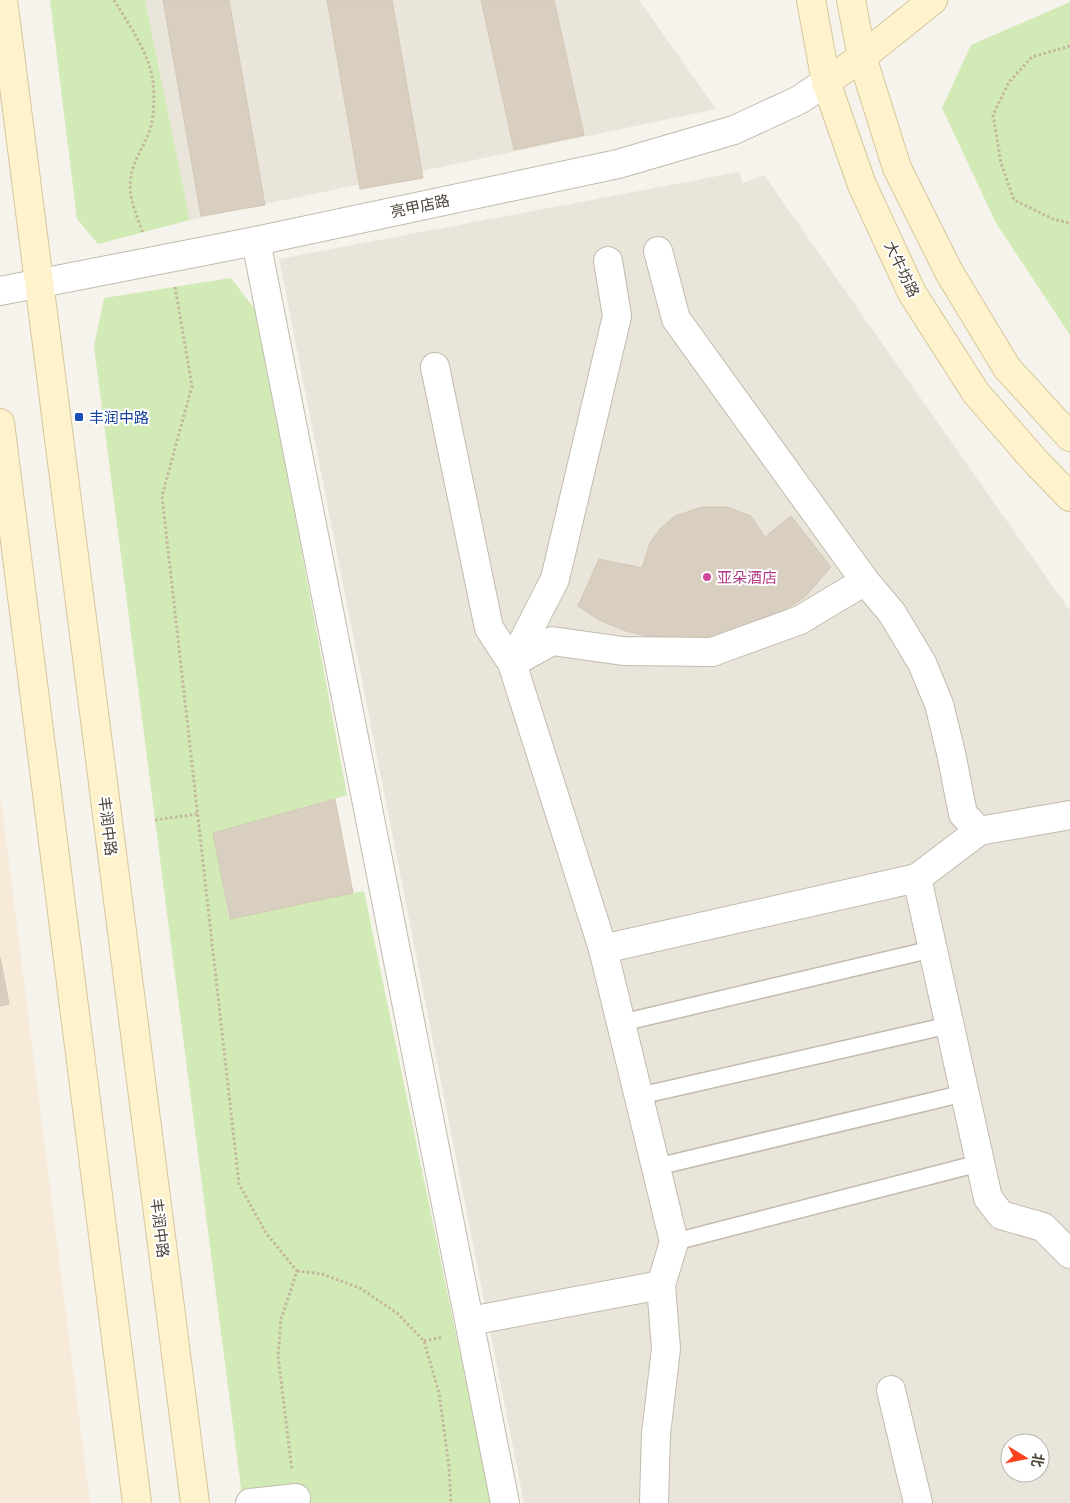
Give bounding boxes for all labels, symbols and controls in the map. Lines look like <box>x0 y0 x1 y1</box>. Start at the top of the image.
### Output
street label: 亮甲店路 <box>389 190 451 222</box>
street label: 大牛坊路 <box>880 238 924 300</box>
place label: 丰润中路 <box>89 408 149 427</box>
marker: 丰润中路 <box>73 411 85 423</box>
place label: 亚朵酒店 <box>717 568 777 587</box>
marker: 亚朵酒店 <box>701 571 713 583</box>
street label: 丰润中路 <box>95 795 121 857</box>
street label: 丰润中路 <box>147 1197 173 1259</box>
north arrow <box>1000 1433 1050 1483</box>
text: 北 <box>1028 1452 1048 1469</box>

